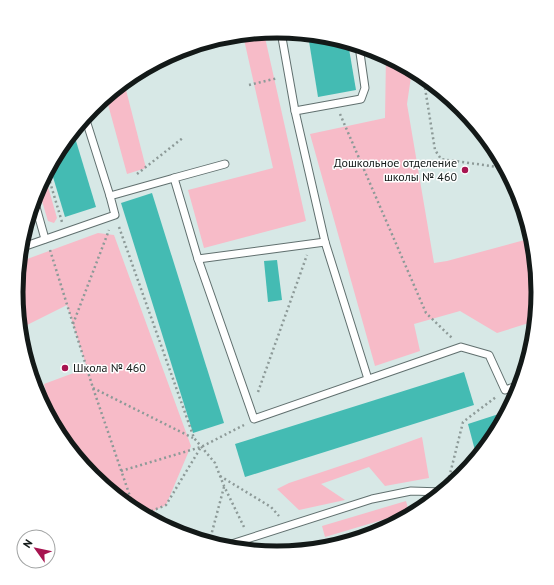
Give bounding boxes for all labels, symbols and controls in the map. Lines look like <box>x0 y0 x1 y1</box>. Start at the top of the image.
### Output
place label: Дошкольное отделение школы № 460 <box>334 155 457 184</box>
marker: Дошкольное отделение школы № 460 <box>460 165 470 175</box>
place label: Школа № 460 <box>73 360 146 375</box>
marker: Школа № 460 <box>60 363 70 373</box>
north arrow <box>16 529 56 569</box>
text: N <box>20 537 35 550</box>

